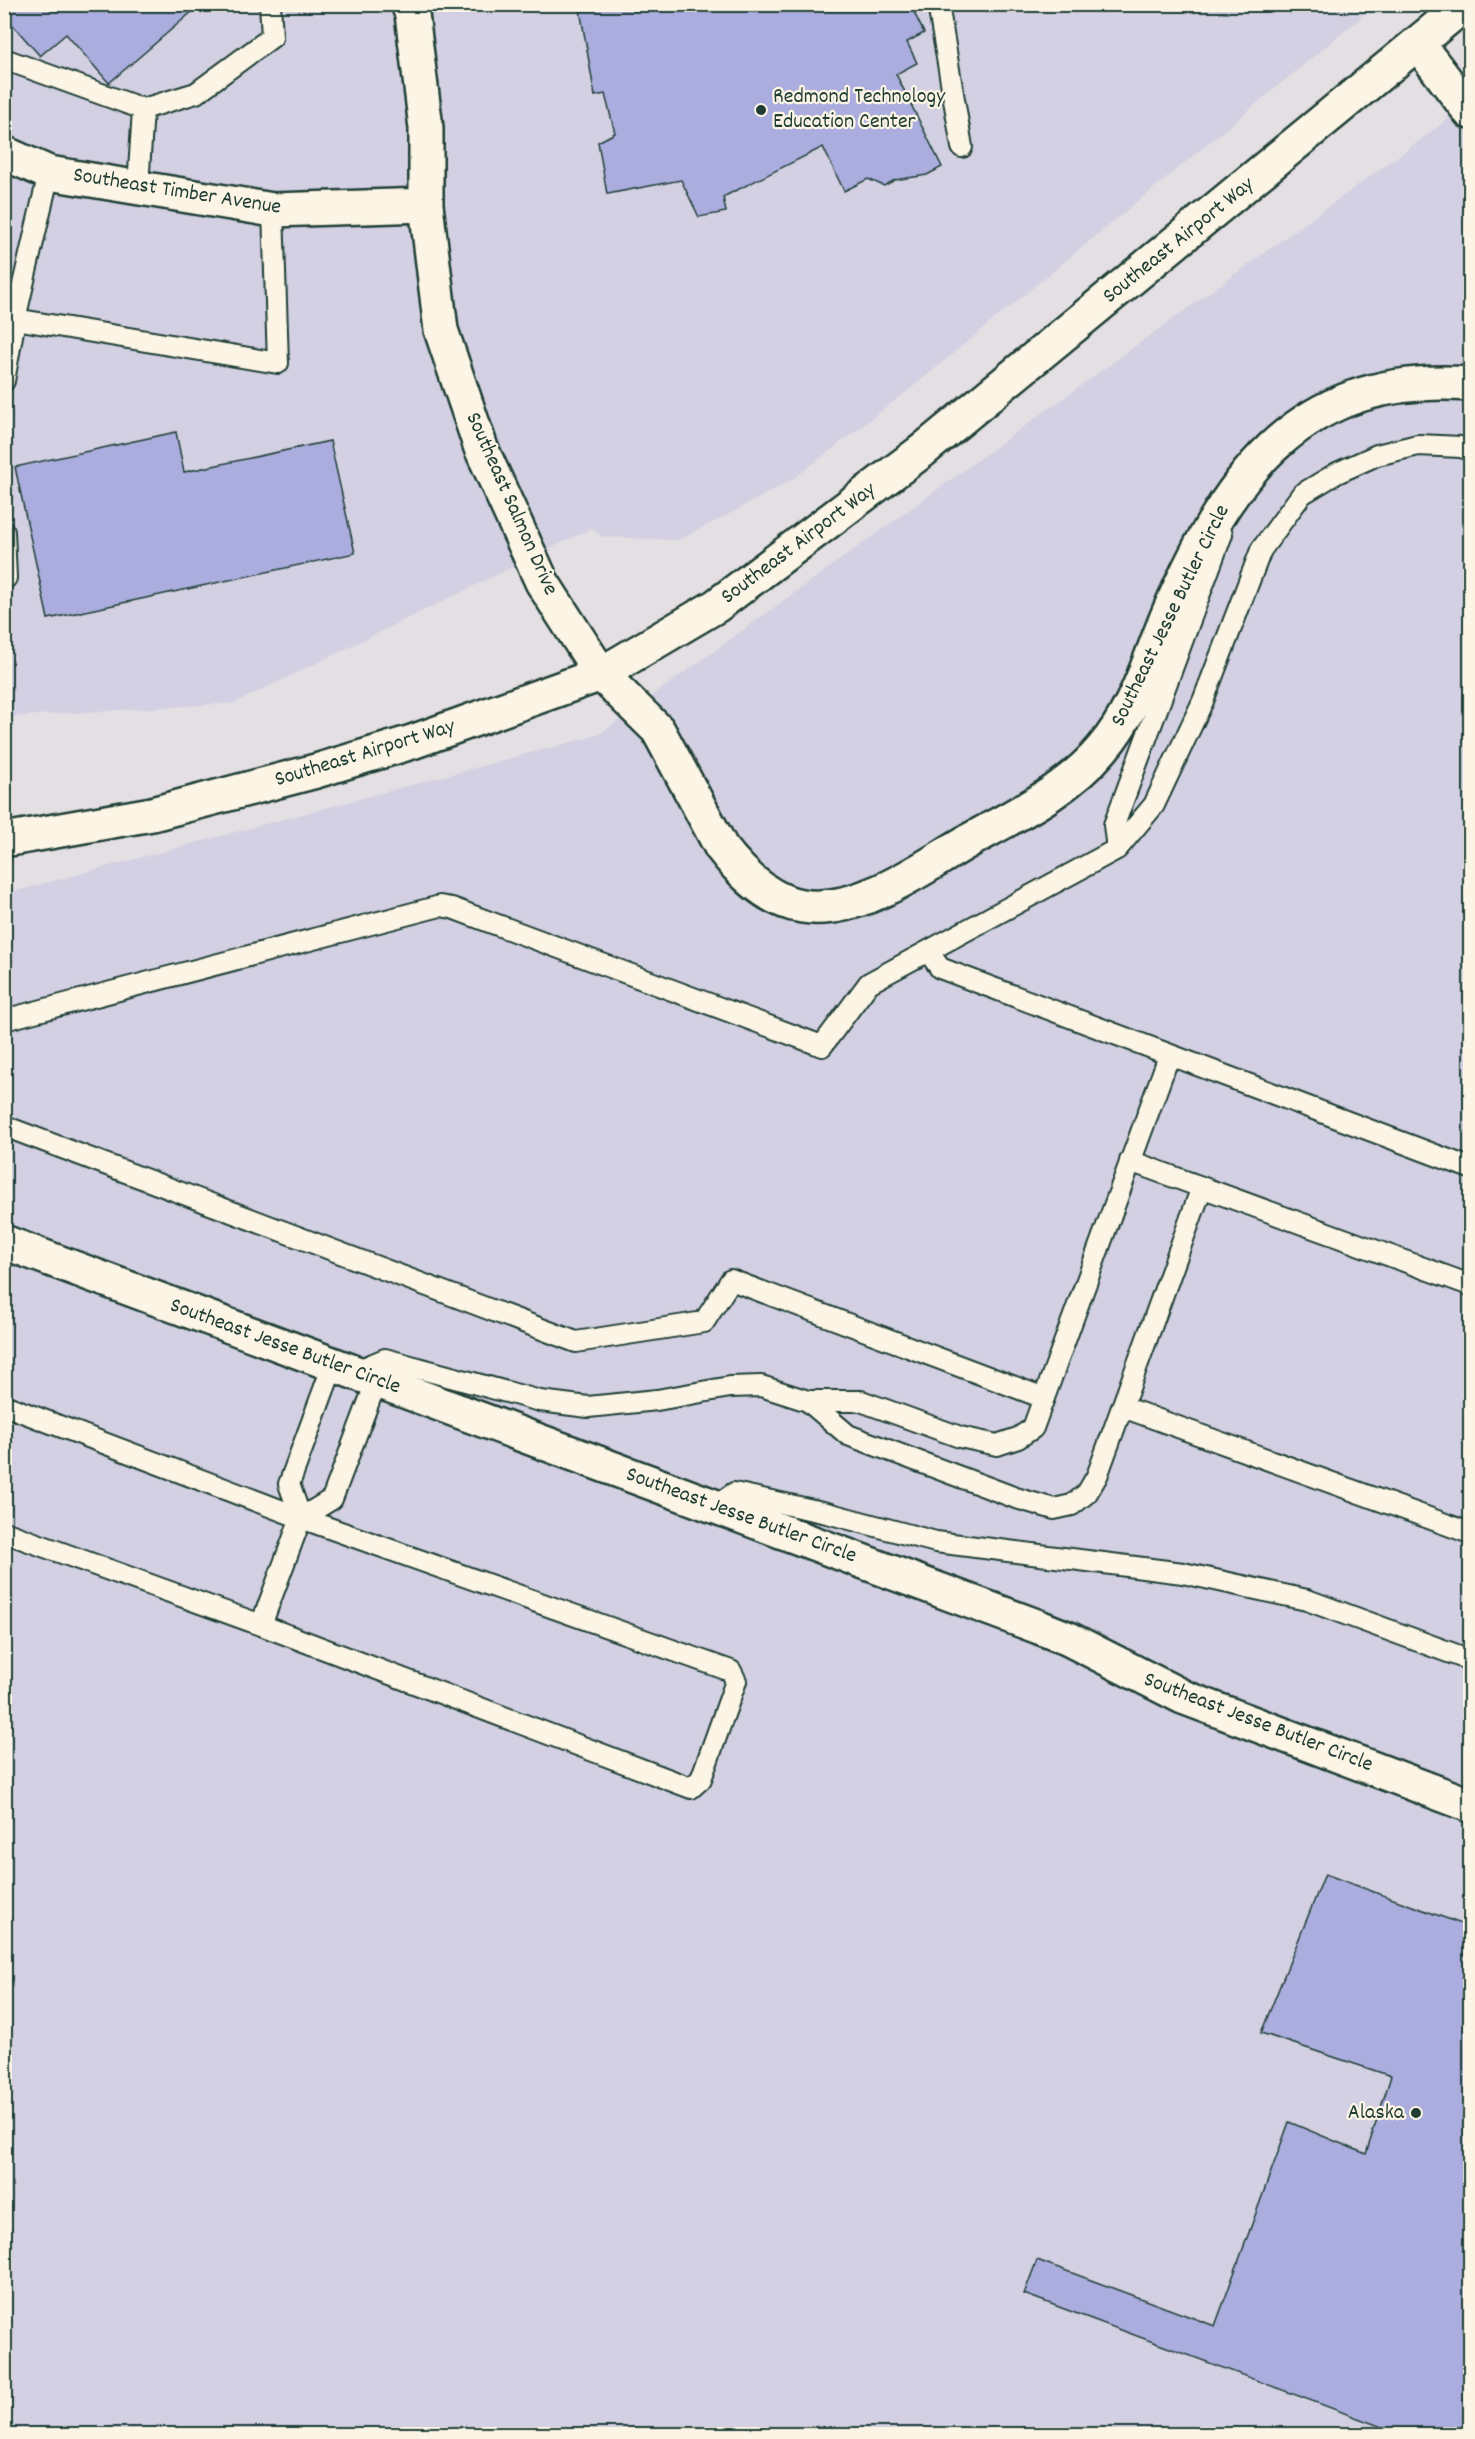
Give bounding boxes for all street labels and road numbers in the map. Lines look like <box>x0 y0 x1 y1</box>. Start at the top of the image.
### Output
street label: Southeast Timber Avenue <box>71 160 283 224</box>
street label: Southeast Airport Way <box>1097 169 1262 312</box>
street label: Southeast Salmon Drive <box>457 408 565 600</box>
street label: Southeast Airport Way <box>715 475 884 613</box>
street label: Southeast Jesse Butler Circle <box>1104 500 1238 732</box>
street label: Southeast Airport Way <box>271 712 460 796</box>
street label: Southeast Jesse Butler Circle <box>165 1291 405 1403</box>
street label: Southeast Jesse Butler Circle <box>621 1460 861 1572</box>
street label: Southeast Jesse Butler Circle <box>1139 1665 1377 1781</box>

